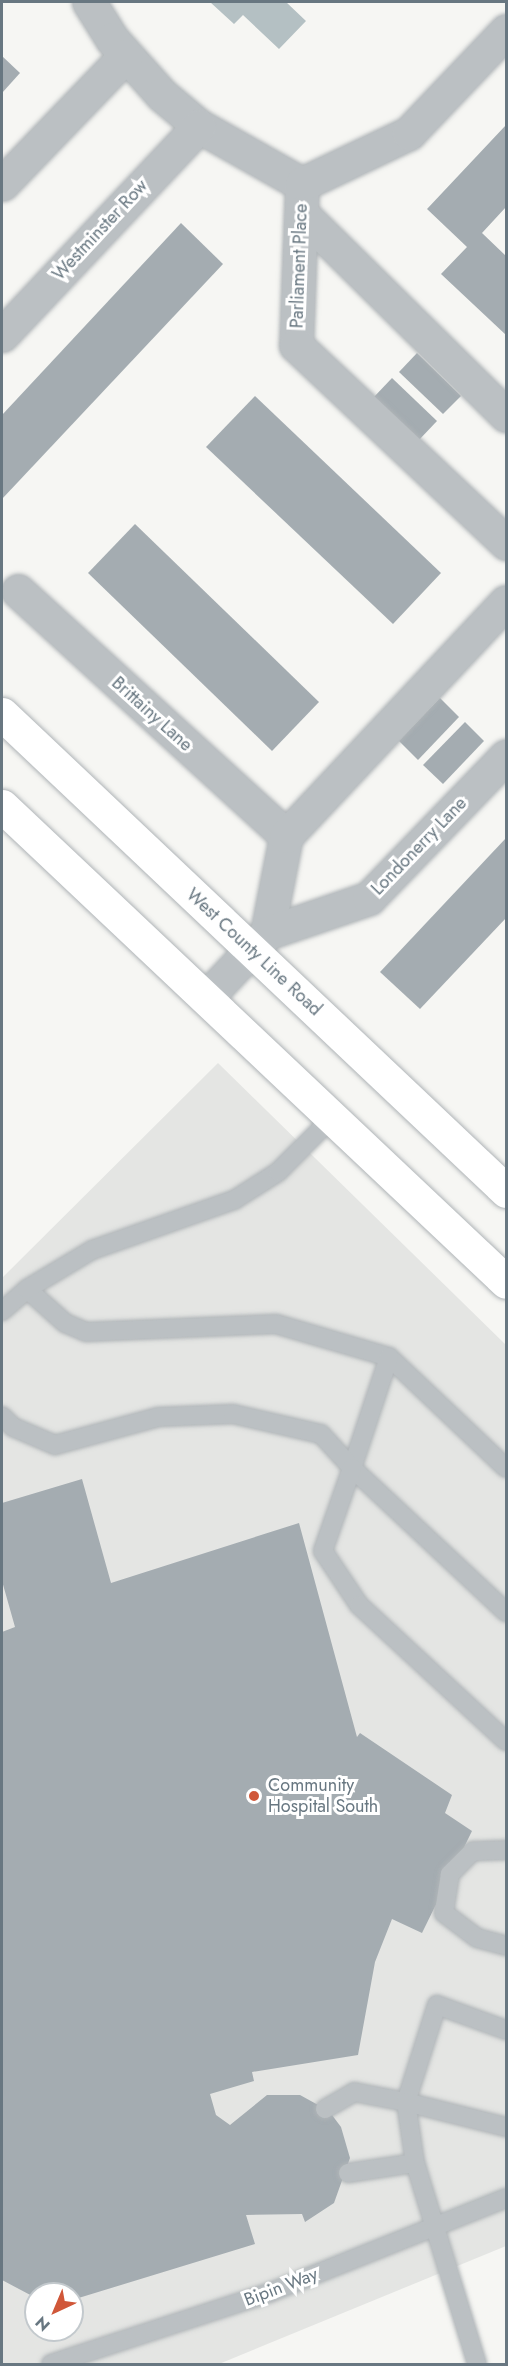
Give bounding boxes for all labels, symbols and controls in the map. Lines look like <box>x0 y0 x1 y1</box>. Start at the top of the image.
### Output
street label: Westminster Row <box>48 175 152 285</box>
street label: Parliament Place <box>286 203 312 329</box>
street label: Brittainy Lane <box>107 672 197 756</box>
street label: Londonerry Lane <box>367 793 471 899</box>
street label: West County Line Road <box>182 884 326 1020</box>
place label: Community Hospital South <box>268 1775 378 1818</box>
marker: Community Hospital South <box>245 1787 263 1805</box>
street label: Bipin Way <box>241 2263 321 2311</box>
north arrow <box>24 2282 84 2342</box>
text: N <box>30 2311 55 2337</box>

